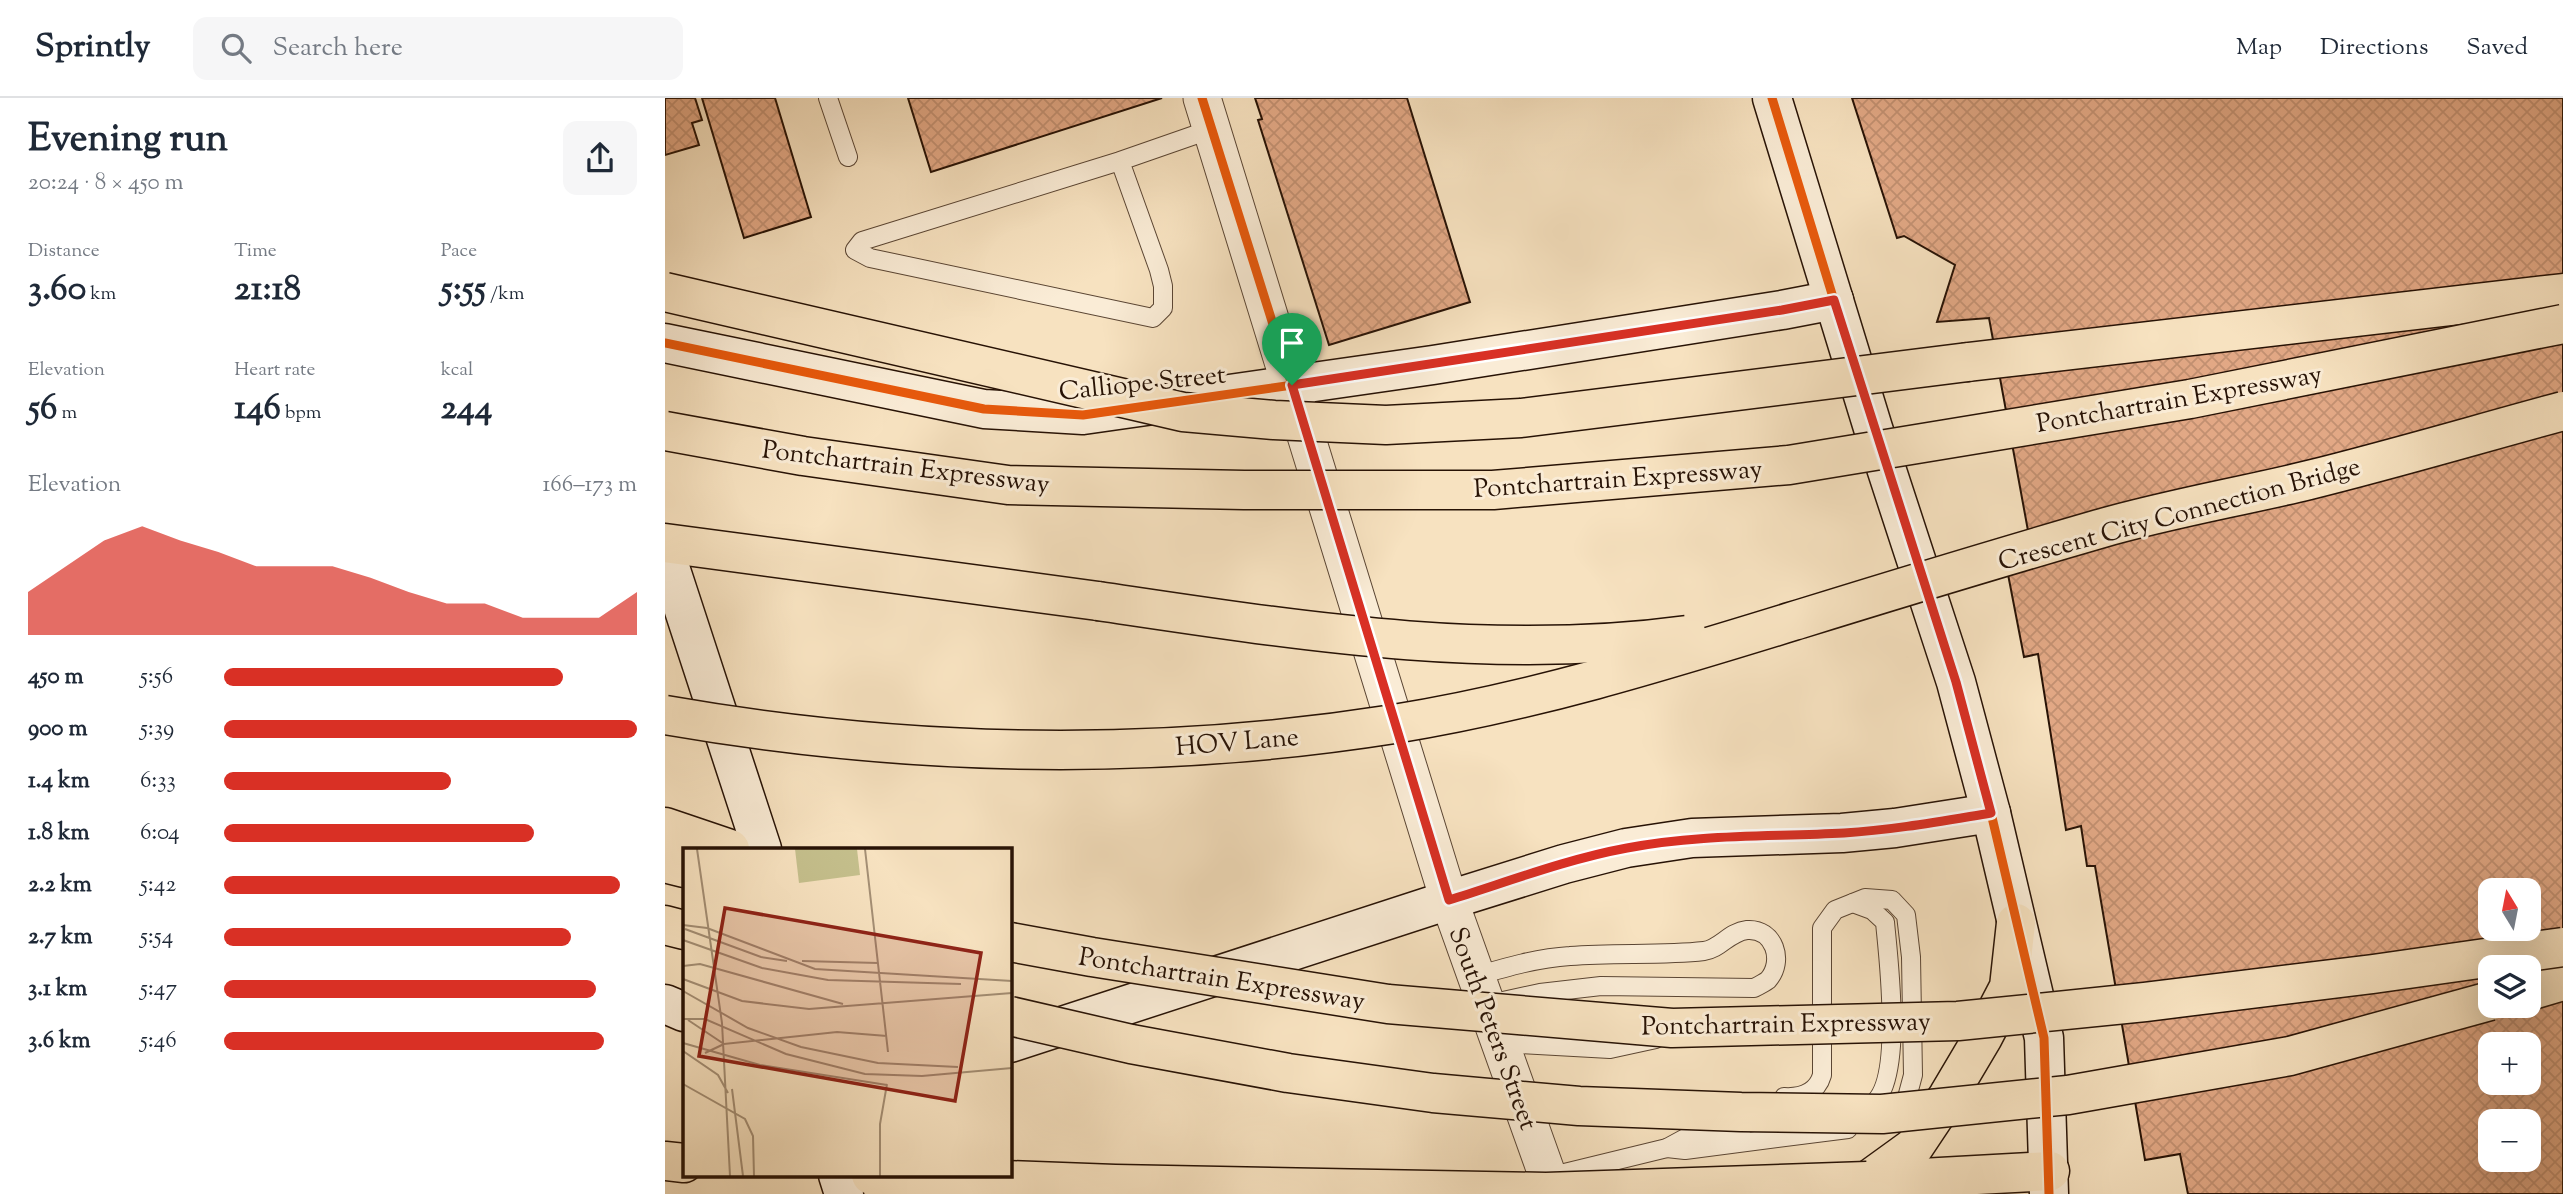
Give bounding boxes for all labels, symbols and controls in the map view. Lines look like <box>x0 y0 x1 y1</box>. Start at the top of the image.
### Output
search box <box>193 17 683 80</box>
text: Sprintly <box>35 24 151 72</box>
icon: search <box>217 29 255 67</box>
text: Search here <box>273 30 403 67</box>
text: Map <box>2236 31 2282 65</box>
text: Directions <box>2320 31 2428 65</box>
text: Saved <box>2466 31 2528 65</box>
text: Evening run <box>28 114 228 168</box>
button: share <box>563 121 637 195</box>
text: 20:24 · 8 × 450 m <box>28 167 184 200</box>
text: Distance <box>28 238 100 265</box>
text: Time <box>234 238 277 265</box>
text: Pace <box>441 238 477 265</box>
text: 3.60 <box>28 265 86 316</box>
text: 21:18 <box>234 265 301 316</box>
text: 5:55 <box>441 265 486 316</box>
text: km <box>86 281 116 308</box>
text: /km <box>486 281 524 308</box>
pin <box>1262 313 1322 385</box>
icon: arrive <box>1273 324 1311 362</box>
text: Elevation <box>28 357 105 384</box>
text: Heart rate <box>234 357 315 384</box>
text: kcal <box>441 357 473 384</box>
street label: Calliope Street <box>1057 357 1228 412</box>
street label: Pontchartrain Expressway <box>2034 357 2325 444</box>
text: 56 <box>28 384 57 435</box>
text: 146 <box>234 384 281 435</box>
text: 244 <box>441 384 492 435</box>
text: m <box>57 400 77 427</box>
text: bpm <box>281 400 321 427</box>
street label: Pontchartrain Expressway <box>760 432 1052 504</box>
street label: Crescent City Connection Bridge <box>1994 449 2365 582</box>
street label: Pontchartrain Expressway <box>1473 452 1764 509</box>
text: Elevation <box>28 469 121 502</box>
text: 166–173 m <box>542 469 637 502</box>
text: 450 m <box>28 661 84 694</box>
text: 5:56 <box>140 661 173 694</box>
text: 900 m <box>28 713 87 746</box>
text: 5:39 <box>140 713 174 746</box>
street label: HOV Lane <box>1174 720 1300 767</box>
text: 1.4 km <box>28 765 90 798</box>
text: 6:33 <box>140 765 176 798</box>
text: 1.8 km <box>28 817 90 850</box>
text: 6:04 <box>140 817 180 850</box>
inset map <box>683 848 1011 1176</box>
text: 2.2 km <box>28 869 92 902</box>
text: 5:42 <box>140 869 176 902</box>
north arrow <box>2478 878 2541 942</box>
map controls <box>2478 878 2541 1172</box>
text: 2.7 km <box>28 921 93 954</box>
text: 5:54 <box>140 921 173 954</box>
street label: South Peters Street <box>1438 922 1546 1136</box>
street label: Pontchartrain Expressway <box>1076 940 1367 1021</box>
button: layers <box>2478 955 2541 1018</box>
text: 3.1 km <box>28 973 87 1006</box>
text: 5:47 <box>140 973 177 1006</box>
street label: Pontchartrain Expressway <box>1641 1004 1931 1047</box>
text: 3.6 km <box>28 1025 91 1058</box>
text: 5:46 <box>140 1025 177 1058</box>
button: + <box>2478 1032 2541 1095</box>
button: − <box>2478 1109 2541 1172</box>

